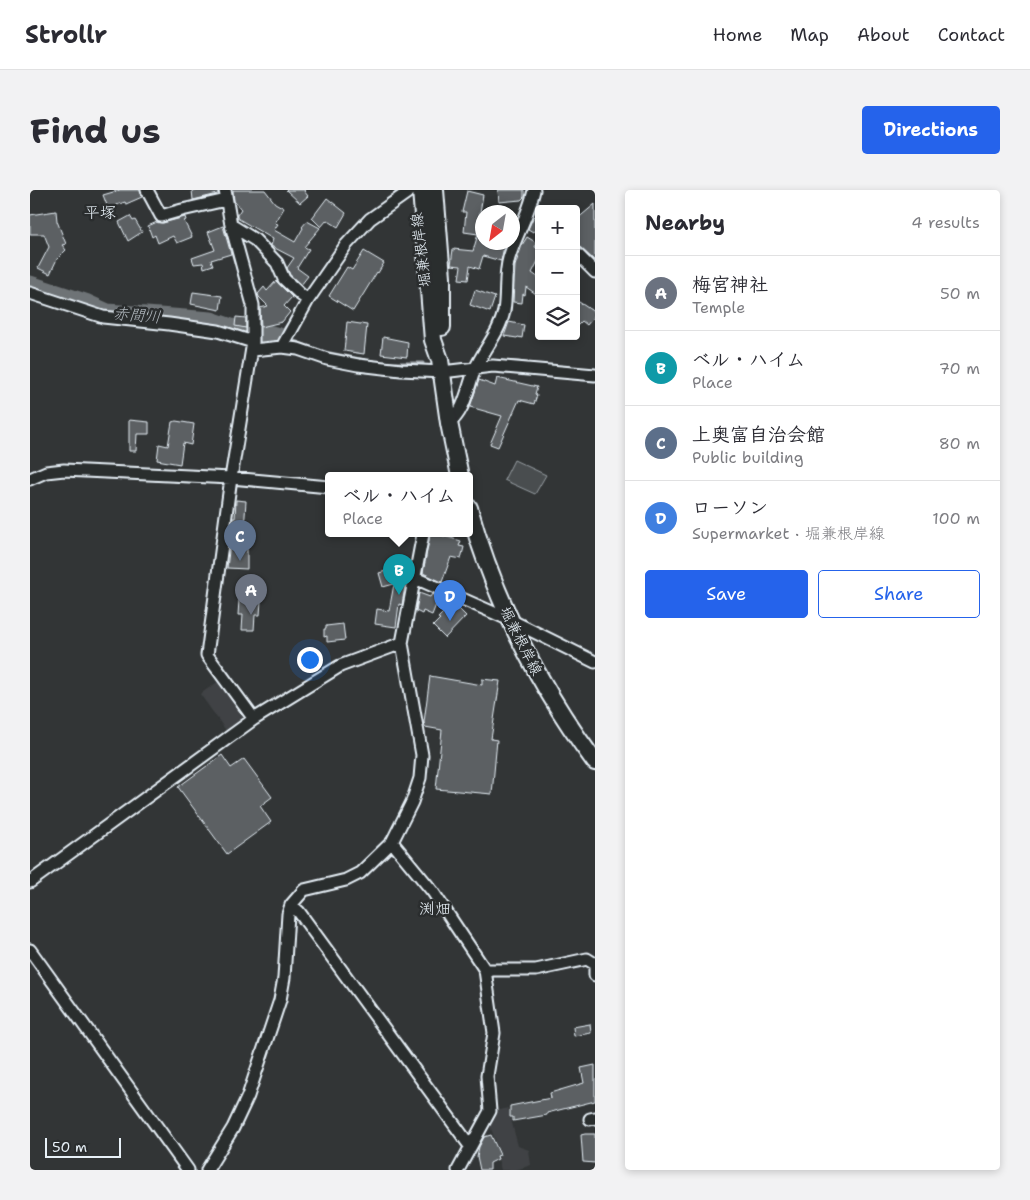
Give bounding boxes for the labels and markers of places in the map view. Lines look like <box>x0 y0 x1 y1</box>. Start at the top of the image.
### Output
pin: C <box>224 520 256 561</box>
pin: B <box>383 554 415 595</box>
pin: A <box>235 574 267 615</box>
pin: D <box>434 580 466 621</box>

